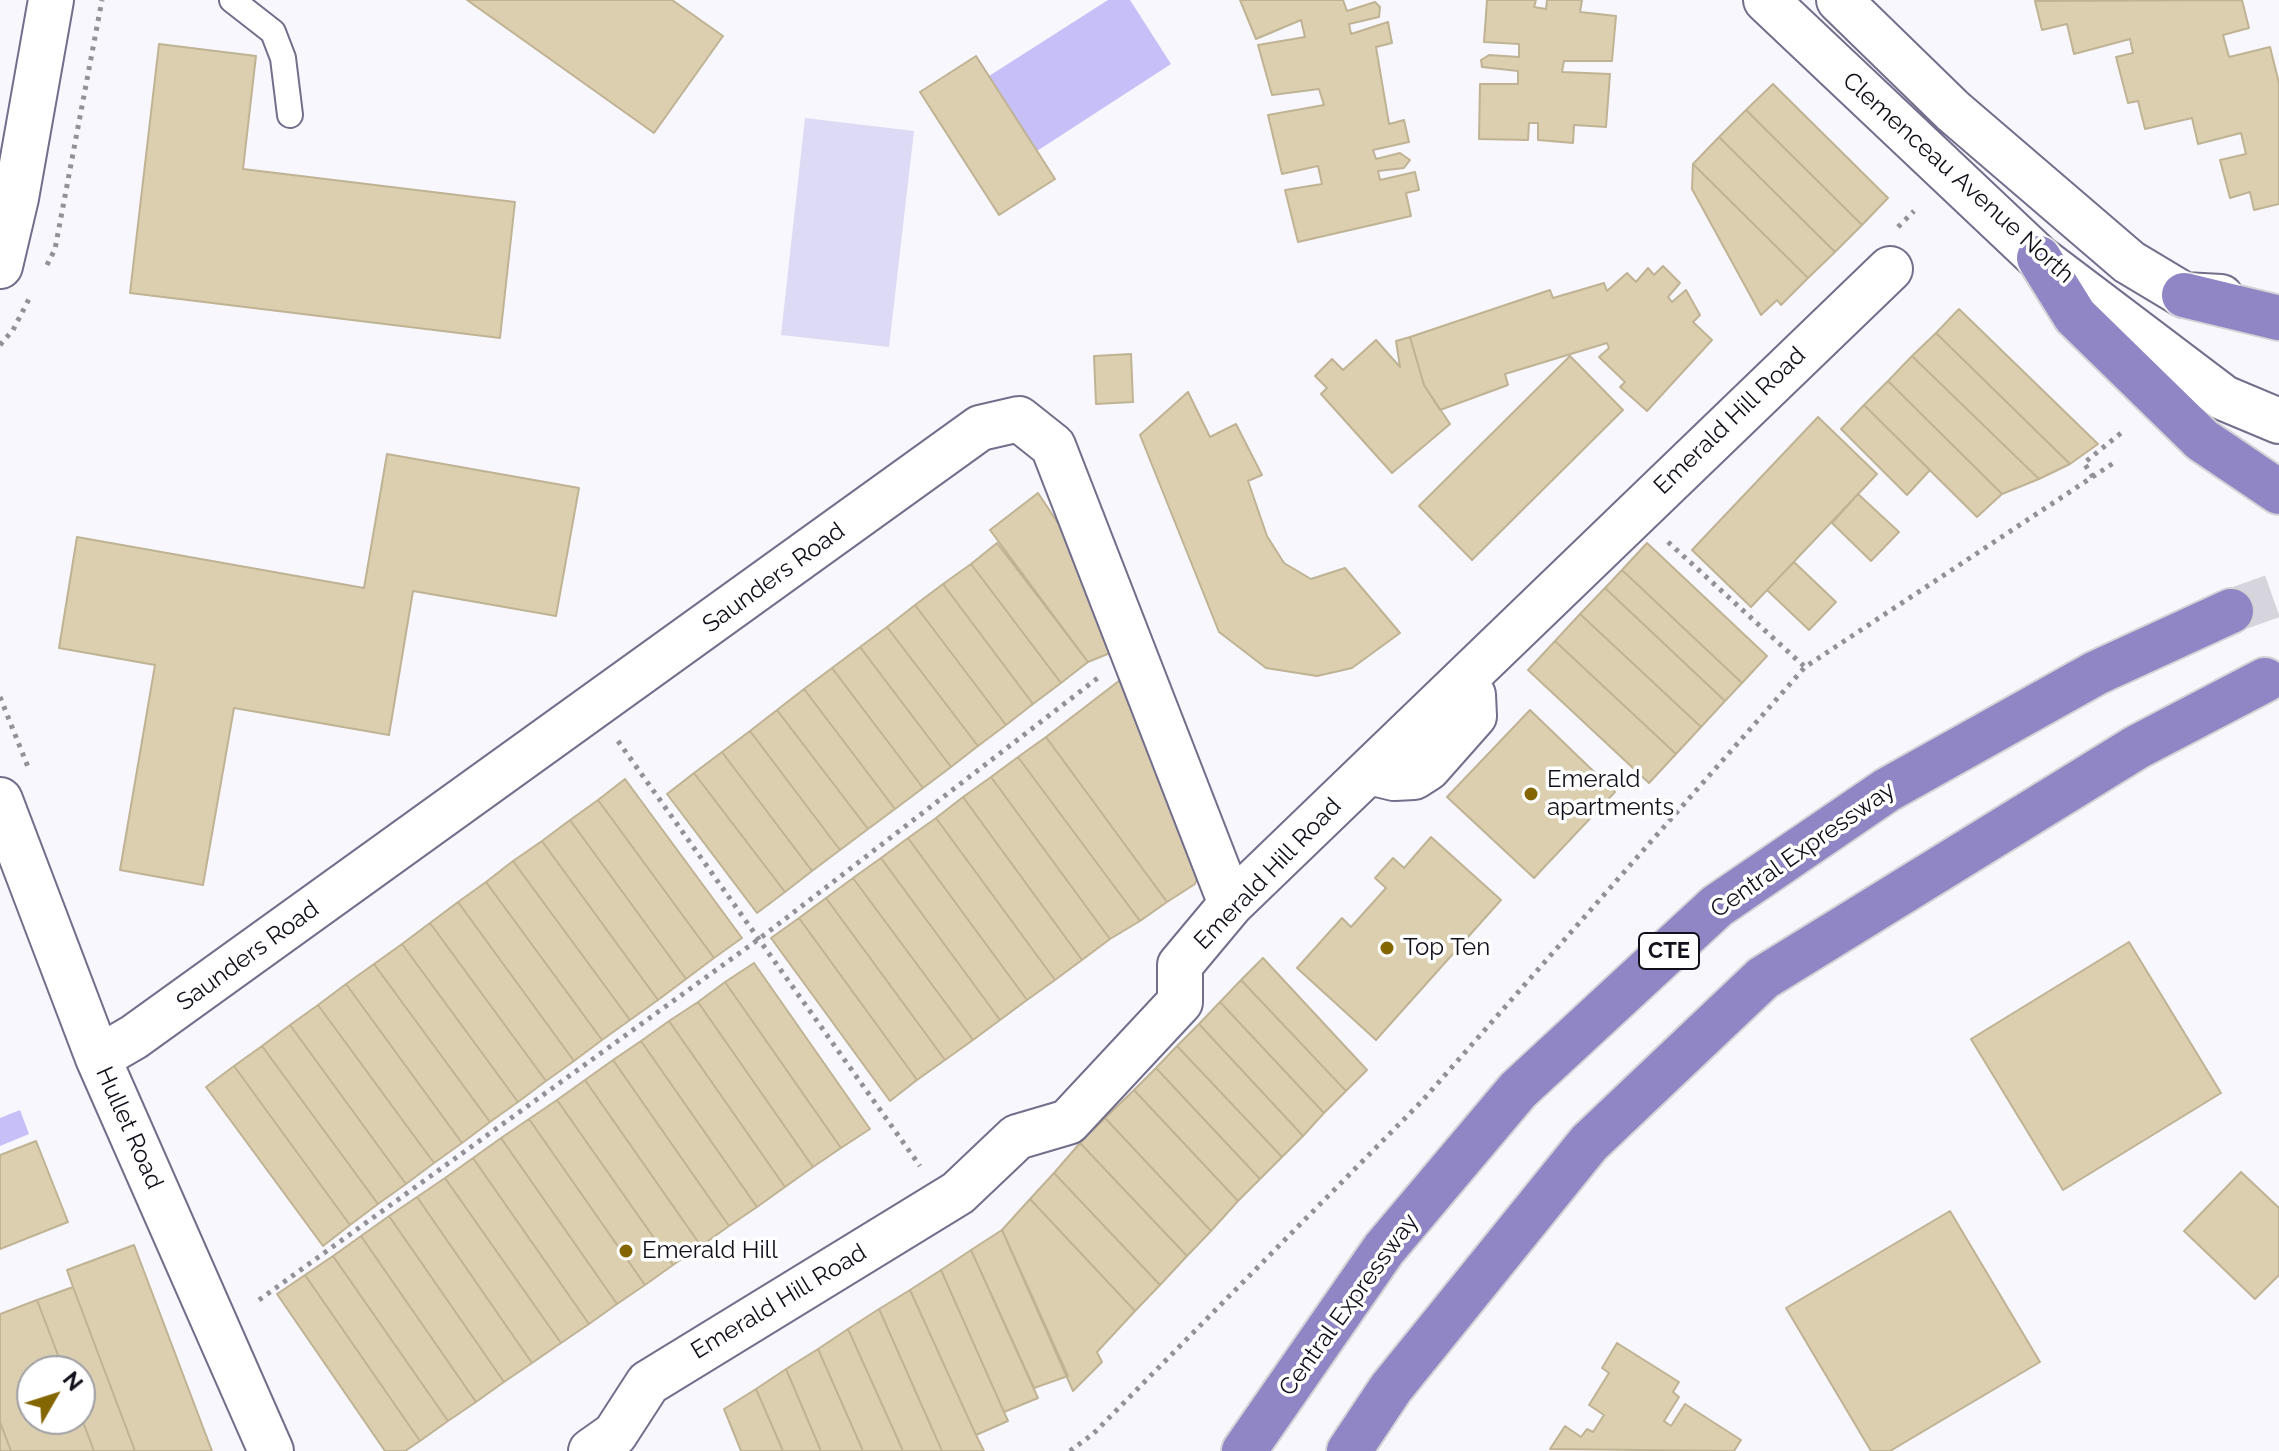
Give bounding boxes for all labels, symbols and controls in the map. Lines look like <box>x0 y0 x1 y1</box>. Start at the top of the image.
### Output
street label: Clemenceau Avenue North <box>1836 67 2080 289</box>
street label: Emerald Hill Road <box>1648 341 1812 501</box>
street label: Saunders Road <box>697 517 851 639</box>
place label: Emerald apartments <box>1547 766 1674 822</box>
street label: Central Expressway <box>1705 776 1901 924</box>
marker: Emerald apartments <box>1522 785 1540 803</box>
street label: Emerald Hill Road <box>1188 792 1348 956</box>
street label: Saunders Road <box>171 895 325 1017</box>
road number: CTE <box>1639 933 1699 969</box>
place label: Top Ten <box>1403 934 1490 962</box>
marker: Top Ten <box>1378 939 1396 957</box>
street label: Hullet Road <box>89 1062 169 1194</box>
street label: Central Expressway <box>1273 1208 1425 1402</box>
place label: Emerald Hill <box>642 1237 778 1265</box>
street label: Emerald Hill Road <box>686 1238 872 1366</box>
marker: Emerald Hill <box>617 1242 635 1260</box>
north arrow <box>16 1355 96 1435</box>
text: N <box>58 1366 88 1396</box>

